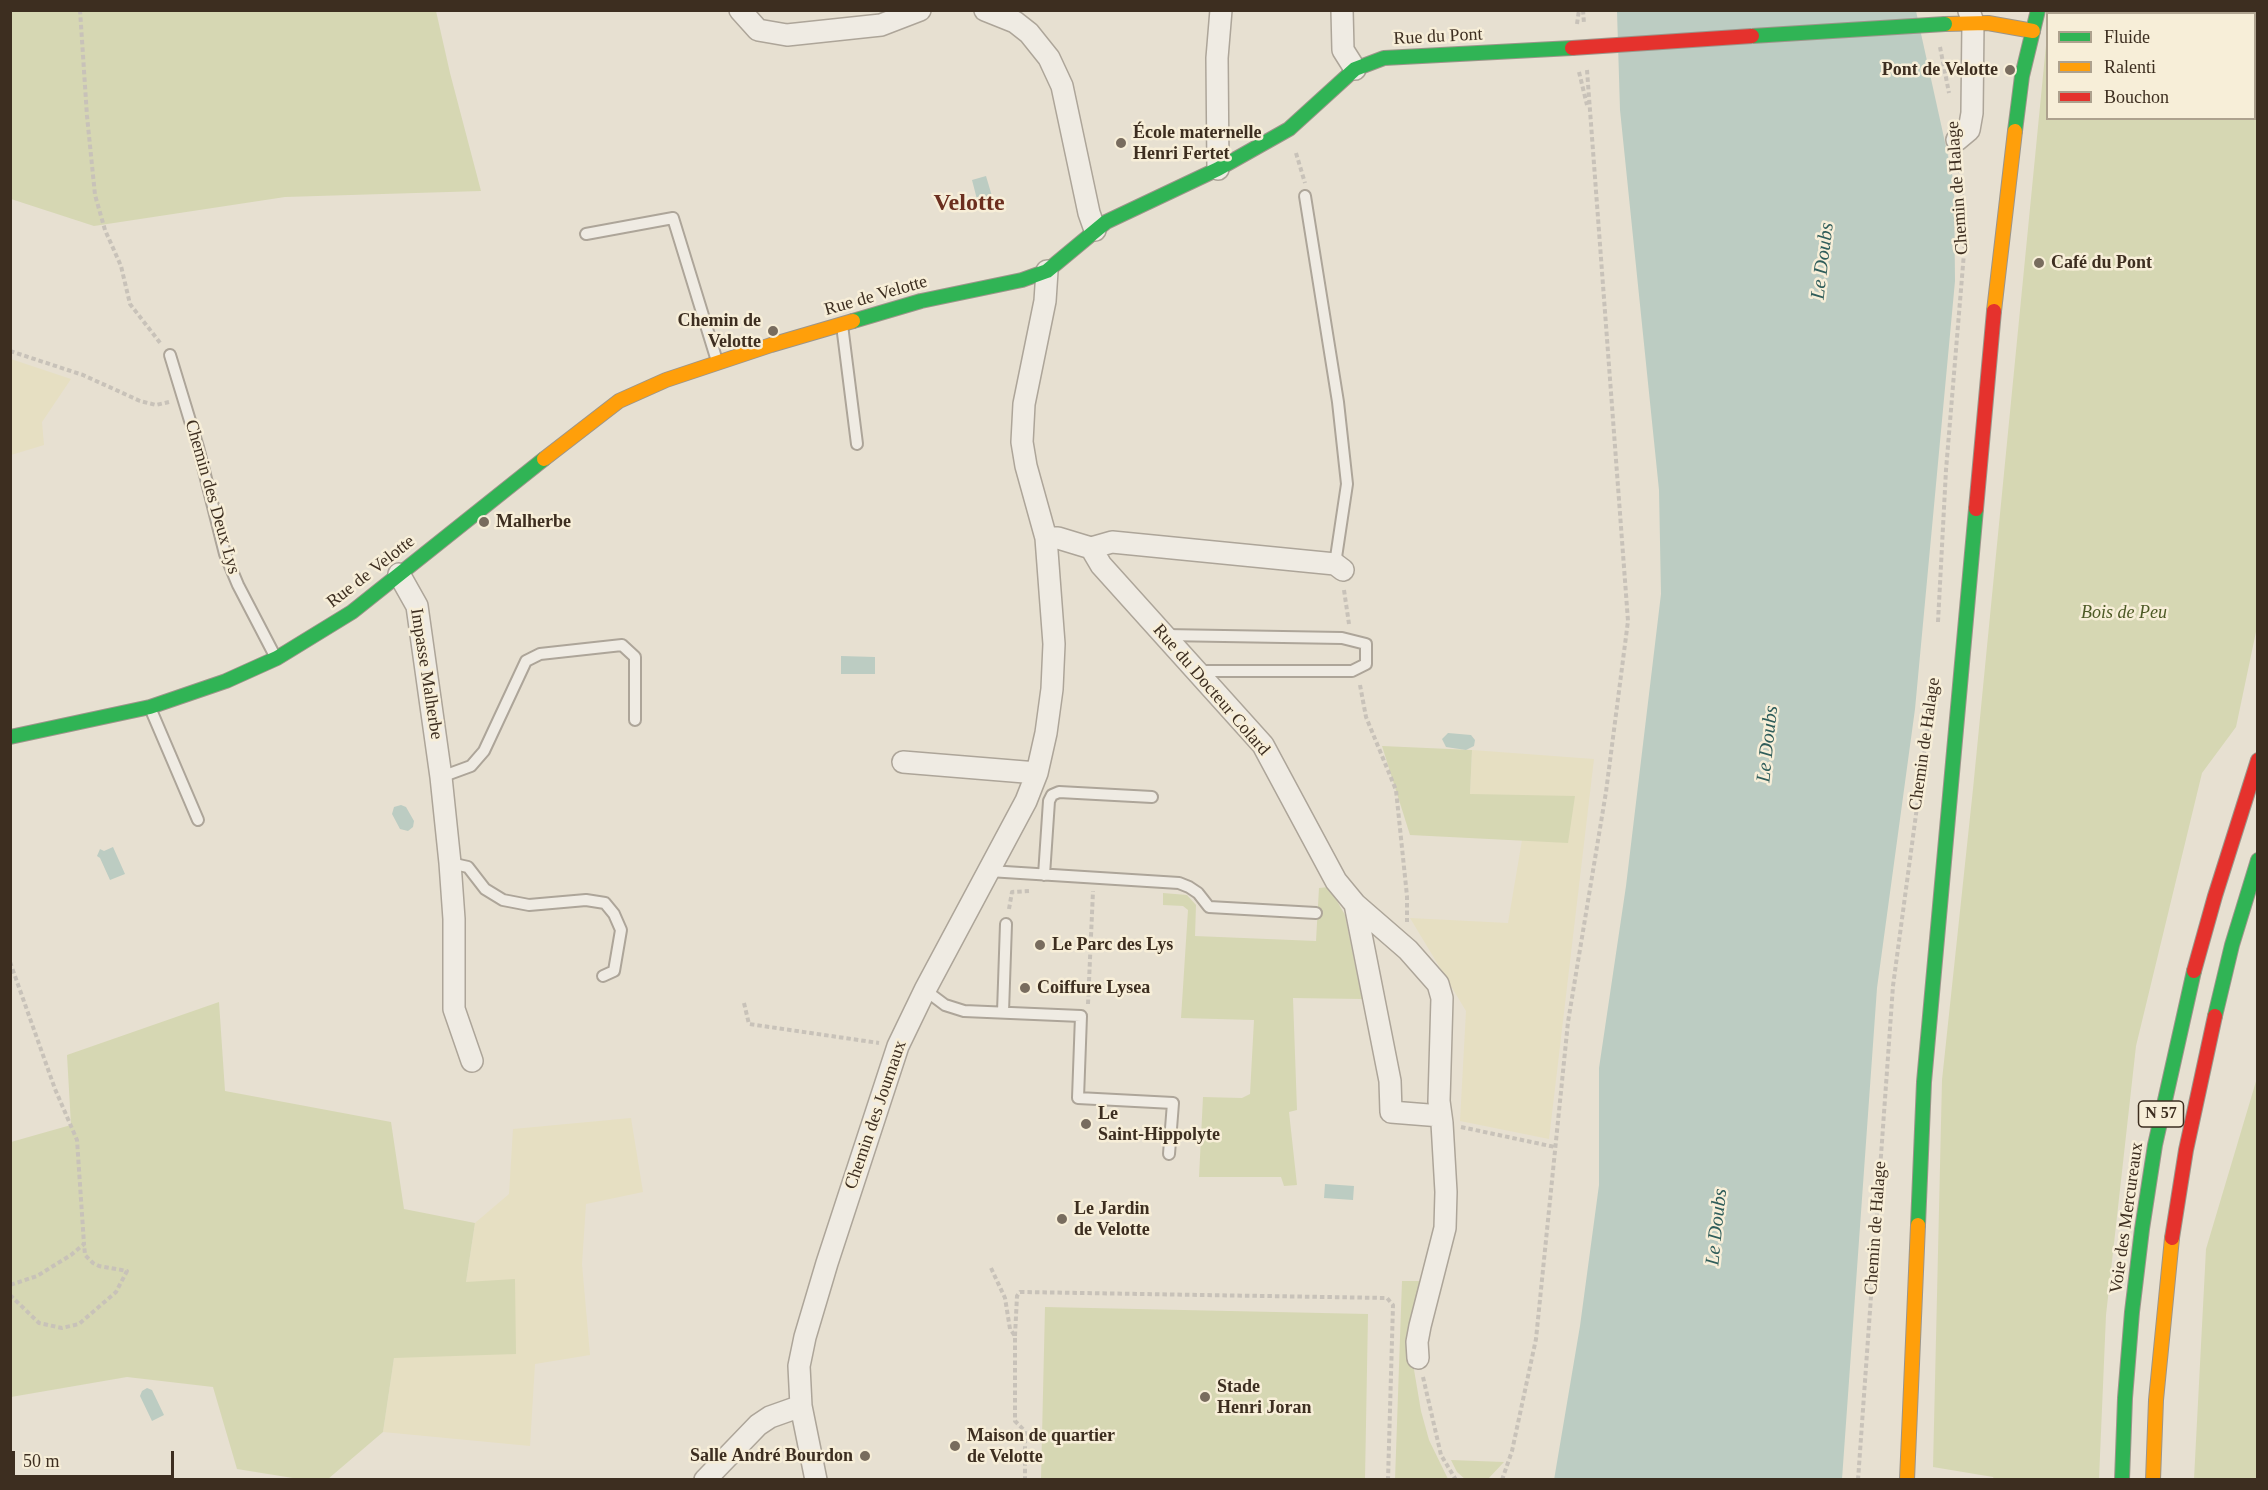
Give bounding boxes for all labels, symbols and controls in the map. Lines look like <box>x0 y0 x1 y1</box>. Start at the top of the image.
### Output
legend <box>2046 12 2256 120</box>
street label: Rue du Pont <box>1393 24 1483 50</box>
text: Fluide <box>2104 27 2150 47</box>
text: Ralenti <box>2104 57 2156 77</box>
place label: Pont de Velotte <box>1882 59 1998 81</box>
marker: Pont de Velotte <box>2003 63 2017 77</box>
text: Bouchon <box>2104 87 2169 107</box>
street label: Chemin de Halage <box>1943 120 1973 256</box>
place label: École maternelle Henri Fertet <box>1133 122 1261 164</box>
marker: École maternelle Henri Fertet <box>1114 136 1128 150</box>
district label: Velotte <box>933 190 1005 218</box>
water label: Le Doubs <box>1806 221 1840 301</box>
place label: Café du Pont <box>2051 252 2152 274</box>
marker: Café du Pont <box>2032 256 2046 270</box>
street label: Rue de Velotte <box>822 271 930 321</box>
place label: Chemin de Velotte <box>677 310 761 352</box>
marker: Chemin de Velotte <box>766 324 780 338</box>
street label: Chemin des Deux Lys <box>180 417 244 577</box>
place label: Malherbe <box>496 511 571 533</box>
marker: Malherbe <box>477 515 491 529</box>
street label: Rue de Velotte <box>323 531 419 613</box>
park label: Bois de Peu <box>2081 602 2167 624</box>
street label: Impasse Malherbe <box>405 607 447 741</box>
street label: Rue du Docteur Colard <box>1148 620 1274 760</box>
street label: Chemin de Halage <box>1905 676 1945 812</box>
water label: Le Doubs <box>1752 704 1784 784</box>
place label: Le Parc des Lys <box>1052 934 1173 956</box>
marker: Le Parc des Lys <box>1033 938 1047 952</box>
place label: Coiffure Lysea <box>1037 977 1150 999</box>
marker: Coiffure Lysea <box>1018 981 1032 995</box>
street label: Chemin des Journaux <box>840 1038 912 1192</box>
road number: N 57 <box>2138 1101 2184 1127</box>
place label: Le Saint-Hippolyte <box>1098 1103 1220 1146</box>
marker: Le Saint-Hippolyte <box>1079 1117 1093 1131</box>
street label: Voie des Mercureaux <box>2106 1141 2148 1295</box>
street label: Chemin de Halage <box>1861 1160 1891 1296</box>
water label: Le Doubs <box>1701 1187 1733 1267</box>
place label: Le Jardin de Velotte <box>1074 1198 1150 1240</box>
marker: Le Jardin de Velotte <box>1055 1212 1069 1226</box>
place label: Stade Henri Joran <box>1217 1376 1311 1418</box>
marker: Stade Henri Joran <box>1198 1390 1212 1404</box>
place label: Maison de quartier de Velotte <box>967 1425 1115 1468</box>
scale bar <box>15 1439 177 1477</box>
marker: Maison de quartier de Velotte <box>948 1439 962 1453</box>
place label: Salle André Bourdon <box>690 1445 853 1467</box>
marker: Salle André Bourdon <box>858 1449 872 1463</box>
text: 50 m <box>23 1451 60 1471</box>

